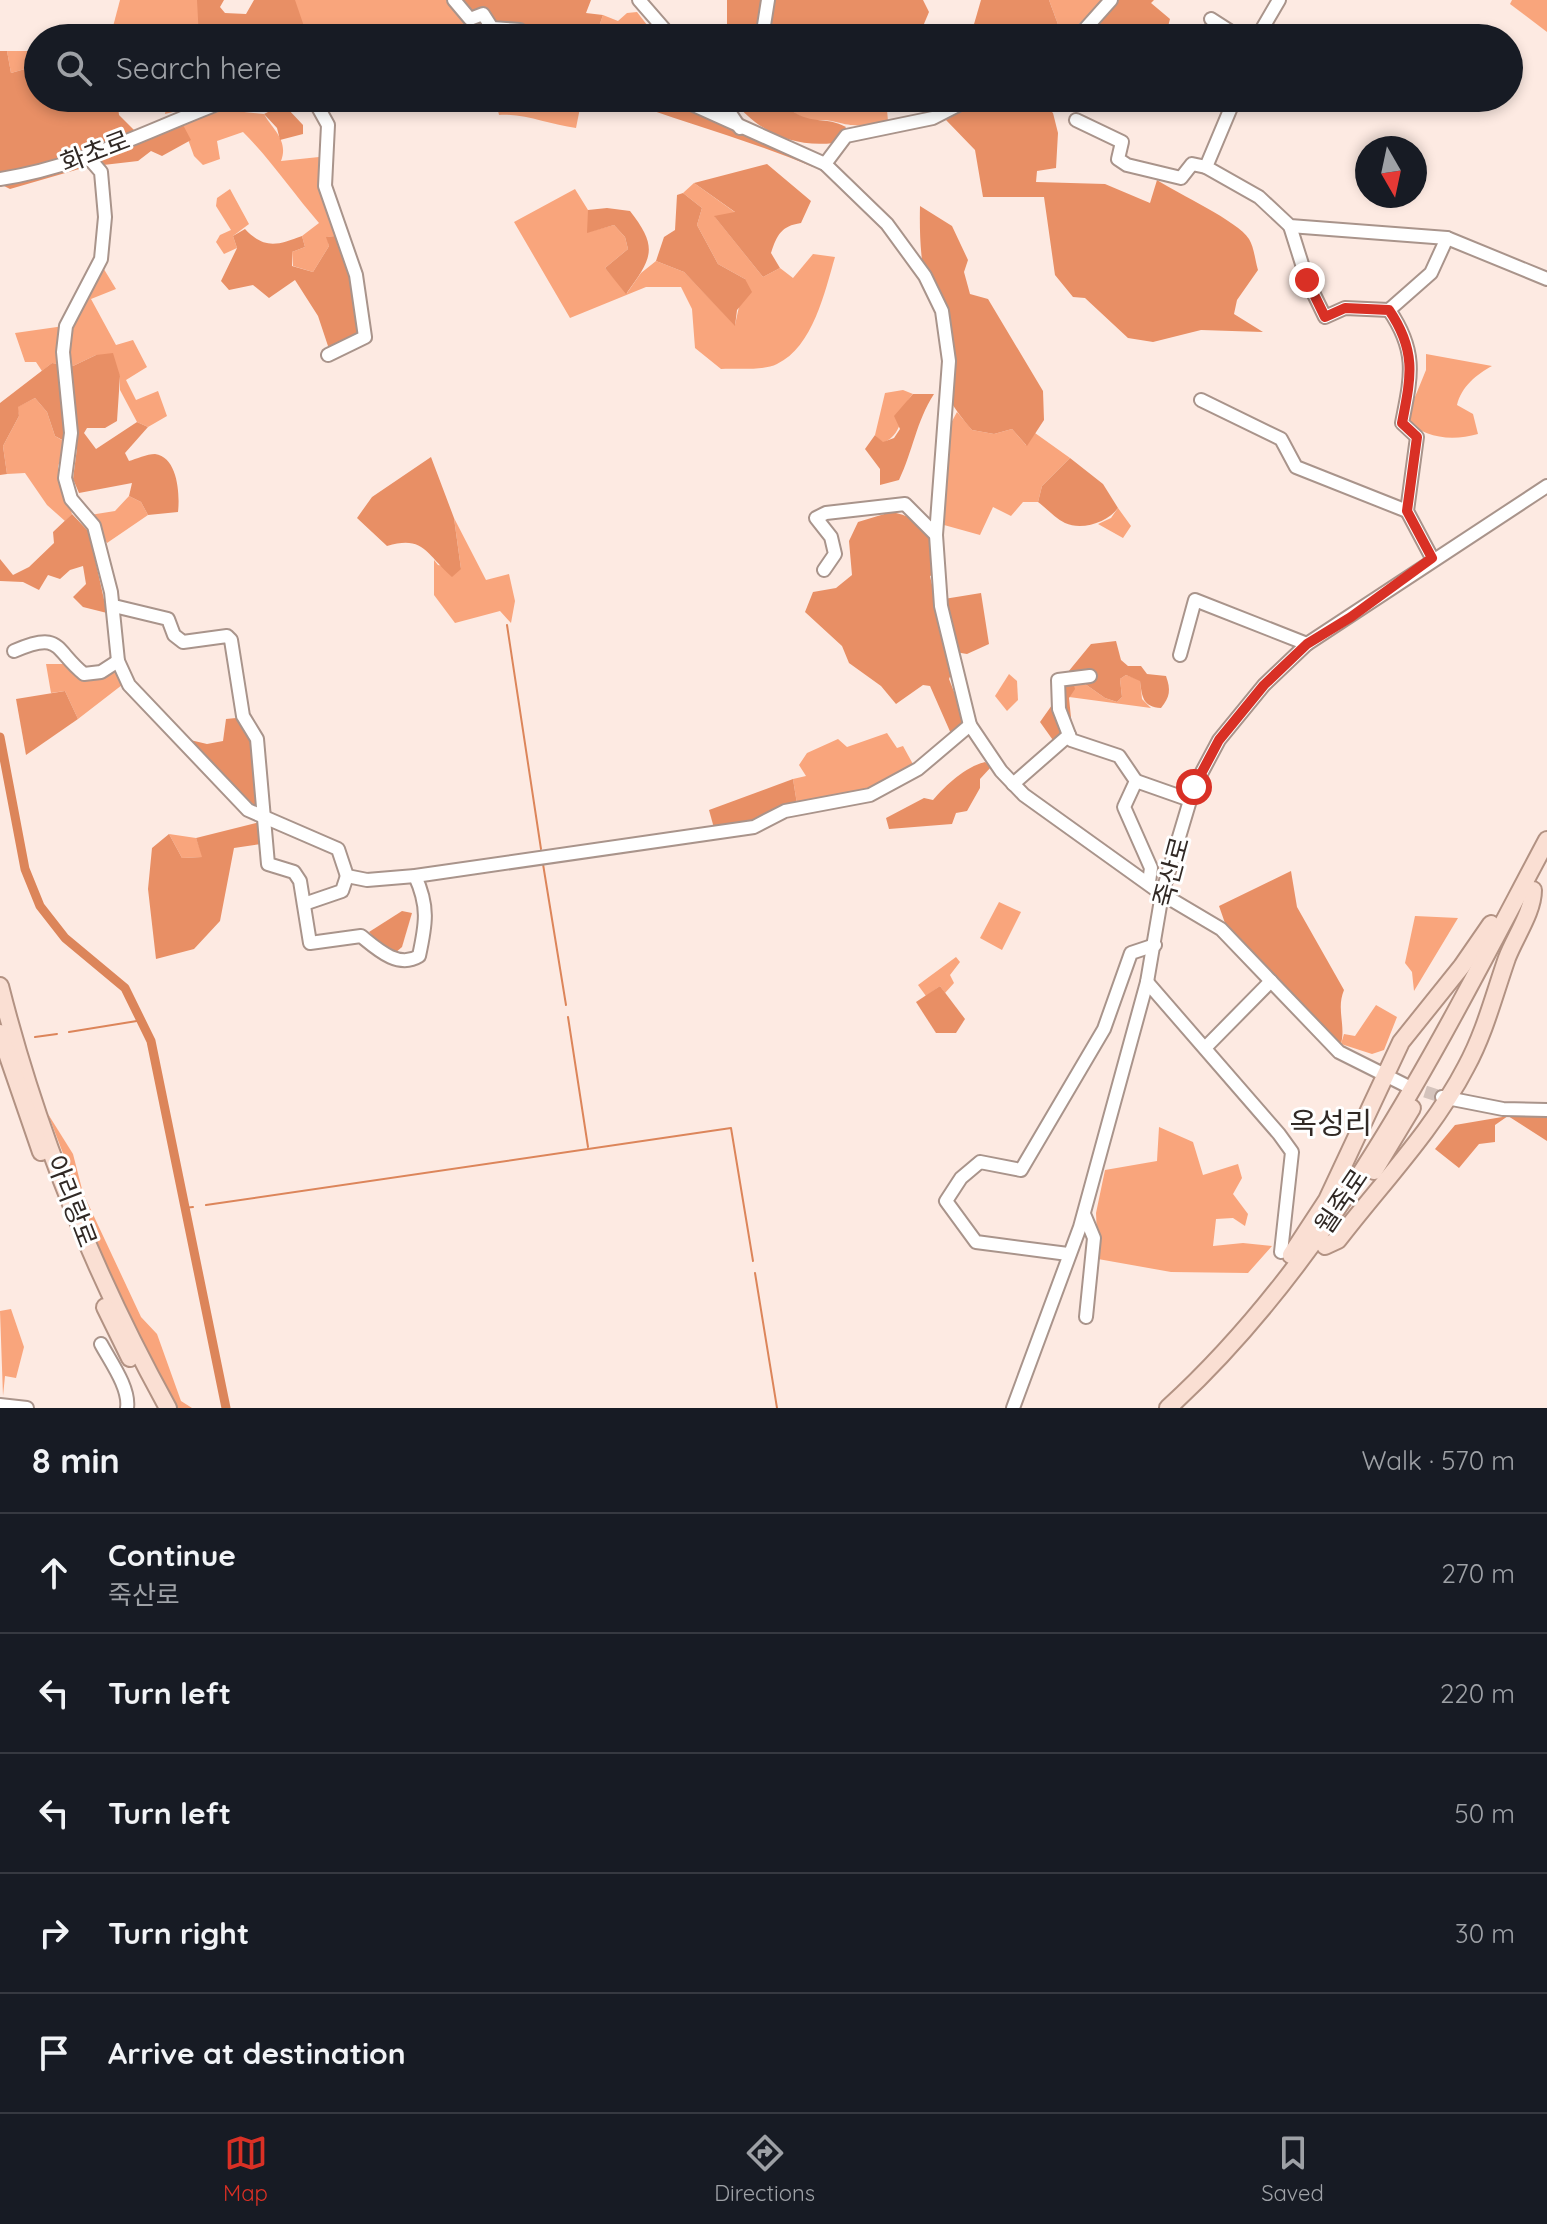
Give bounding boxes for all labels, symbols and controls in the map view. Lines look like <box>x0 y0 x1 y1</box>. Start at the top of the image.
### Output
search box <box>24 24 1523 112</box>
icon: search <box>52 46 96 90</box>
text: Search here <box>116 49 282 87</box>
street label: 화초로 <box>56 123 134 179</box>
north arrow <box>1355 136 1427 208</box>
route end <box>1289 262 1325 298</box>
route start <box>1176 769 1212 805</box>
street label: 죽산로 <box>1146 833 1196 911</box>
district label: 옥성리 <box>1290 1104 1372 1142</box>
street label: 아리랑로 <box>39 1150 105 1252</box>
street label: 월죽로 <box>1307 1162 1375 1240</box>
text: 8 min <box>32 1439 120 1482</box>
text: Walk · 570 m <box>1361 1444 1515 1477</box>
text: Continue <box>108 1536 236 1574</box>
icon: ahead <box>32 1551 76 1595</box>
text: 270 m <box>1441 1557 1515 1590</box>
text: 죽산로 <box>108 1578 180 1611</box>
icon: left <box>32 1671 76 1715</box>
text: Turn left <box>108 1674 231 1712</box>
text: 220 m <box>1440 1677 1515 1710</box>
icon: left <box>32 1791 76 1835</box>
text: Turn left <box>108 1794 231 1832</box>
text: 50 m <box>1455 1797 1515 1830</box>
icon: right <box>32 1911 76 1955</box>
text: Turn right <box>108 1914 249 1952</box>
text: 30 m <box>1455 1917 1515 1950</box>
icon: arrive <box>32 2031 76 2075</box>
text: Arrive at destination <box>108 2034 406 2072</box>
tab: Map <box>223 2131 268 2207</box>
tab: Directions <box>714 2131 815 2207</box>
tab: Saved <box>1261 2131 1324 2207</box>

